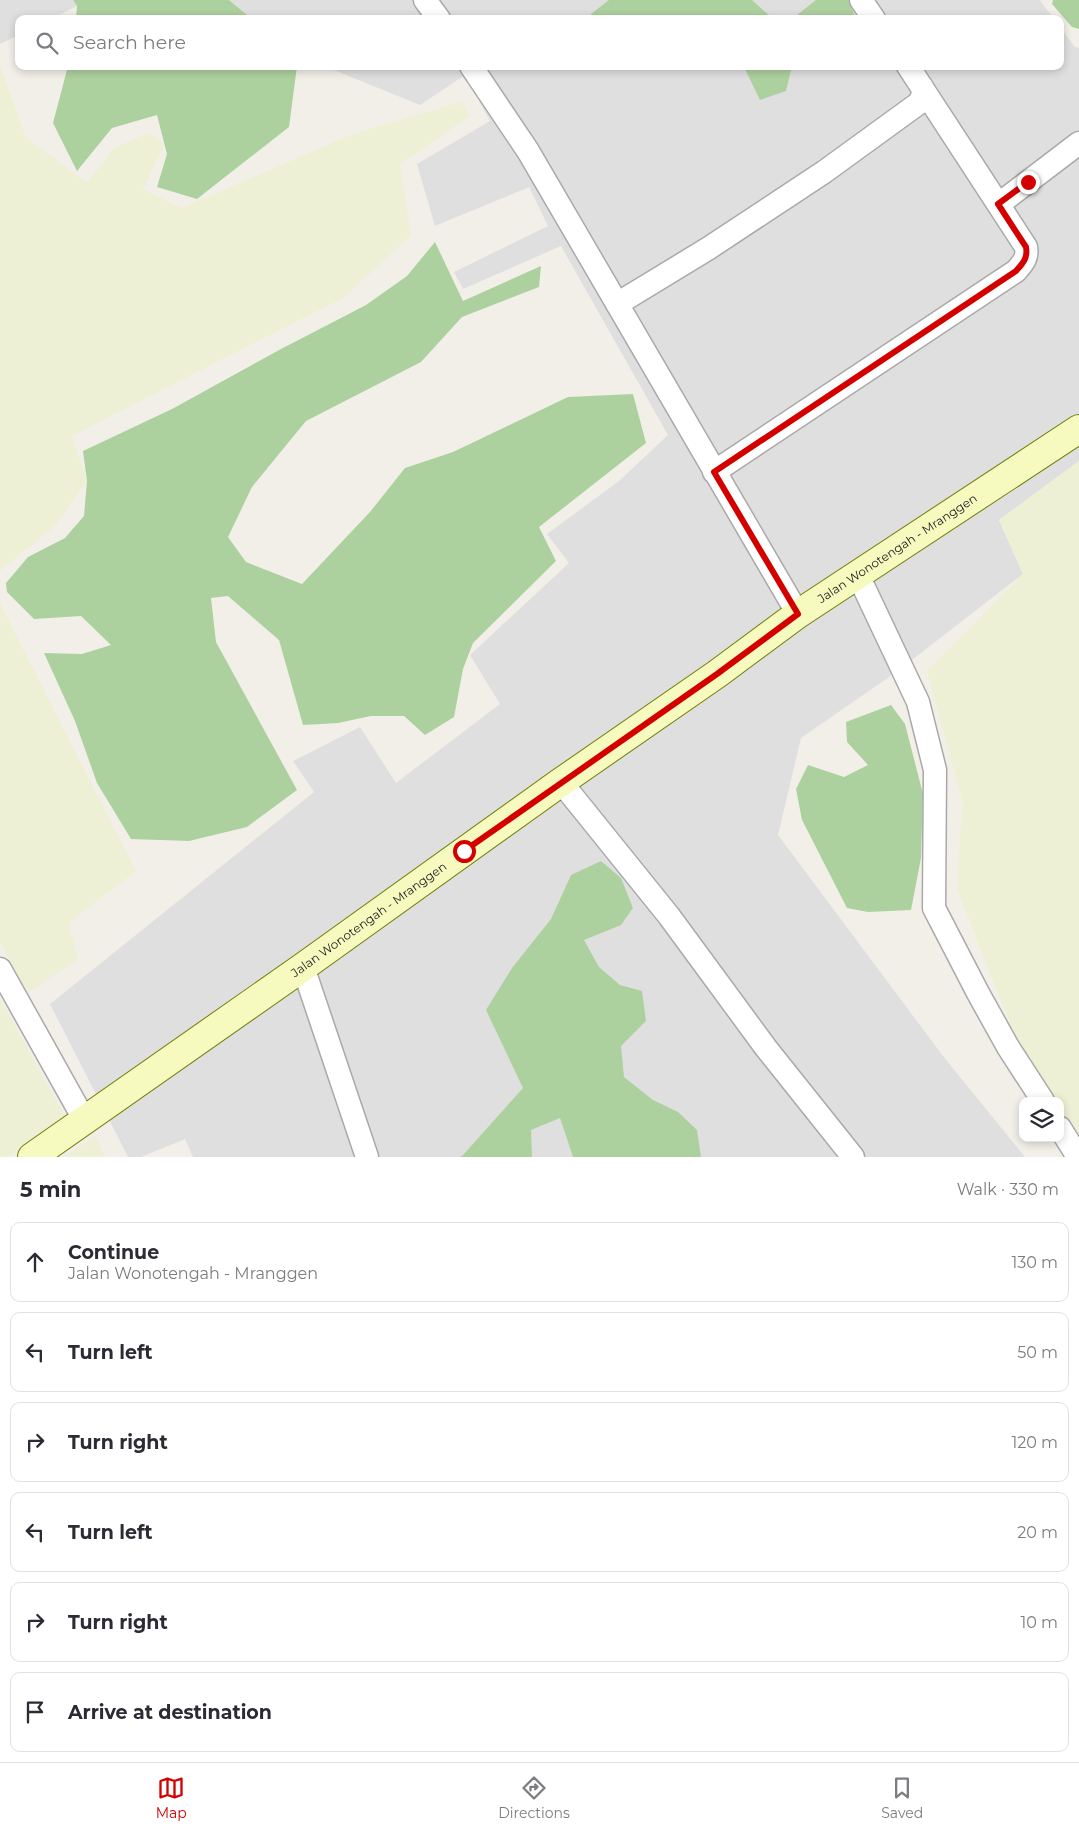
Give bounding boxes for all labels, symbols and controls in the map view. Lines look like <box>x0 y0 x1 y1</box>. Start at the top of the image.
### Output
search box <box>15 15 1064 70</box>
icon: search <box>33 29 61 57</box>
text: Search here <box>73 31 186 54</box>
route end <box>1017 171 1040 194</box>
street label: Jalan Wonotengah - Mranggen <box>814 490 980 607</box>
route start <box>453 840 476 863</box>
street label: Jalan Wonotengah - Mranggen <box>287 859 449 981</box>
map controls <box>1019 1097 1064 1142</box>
button: layers <box>1019 1097 1064 1142</box>
text: 5 min <box>20 1177 81 1202</box>
text: Walk · 330 m <box>957 1180 1059 1199</box>
text: Continue <box>68 1241 159 1264</box>
icon: ahead <box>21 1248 49 1276</box>
text: 130 m <box>1011 1253 1058 1272</box>
text: Jalan Wonotengah - Mranggen <box>68 1264 318 1283</box>
icon: left <box>21 1338 49 1366</box>
text: Turn left <box>68 1341 153 1364</box>
text: 50 m <box>1017 1343 1058 1362</box>
icon: right <box>21 1428 49 1456</box>
text: Turn right <box>68 1431 168 1454</box>
text: 120 m <box>1011 1433 1058 1452</box>
icon: left <box>21 1518 49 1546</box>
text: Turn left <box>68 1521 153 1544</box>
text: 20 m <box>1017 1523 1058 1542</box>
icon: right <box>21 1608 49 1636</box>
text: Turn right <box>68 1611 168 1634</box>
text: 10 m <box>1020 1613 1058 1632</box>
icon: arrive <box>21 1698 49 1726</box>
text: Arrive at destination <box>68 1701 272 1724</box>
tab: Map <box>156 1774 187 1822</box>
tab: Directions <box>498 1774 570 1822</box>
tab: Saved <box>881 1774 923 1822</box>

